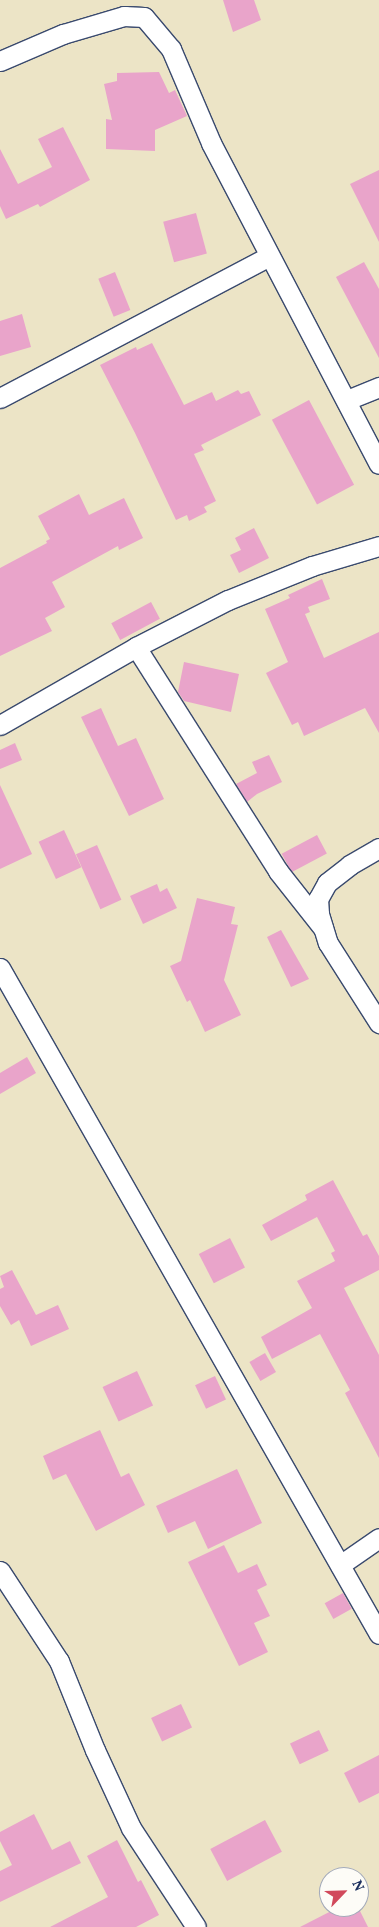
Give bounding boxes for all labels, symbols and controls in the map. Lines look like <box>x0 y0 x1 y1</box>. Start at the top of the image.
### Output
north arrow <box>319 1867 369 1917</box>
text: N <box>346 1878 368 1895</box>

